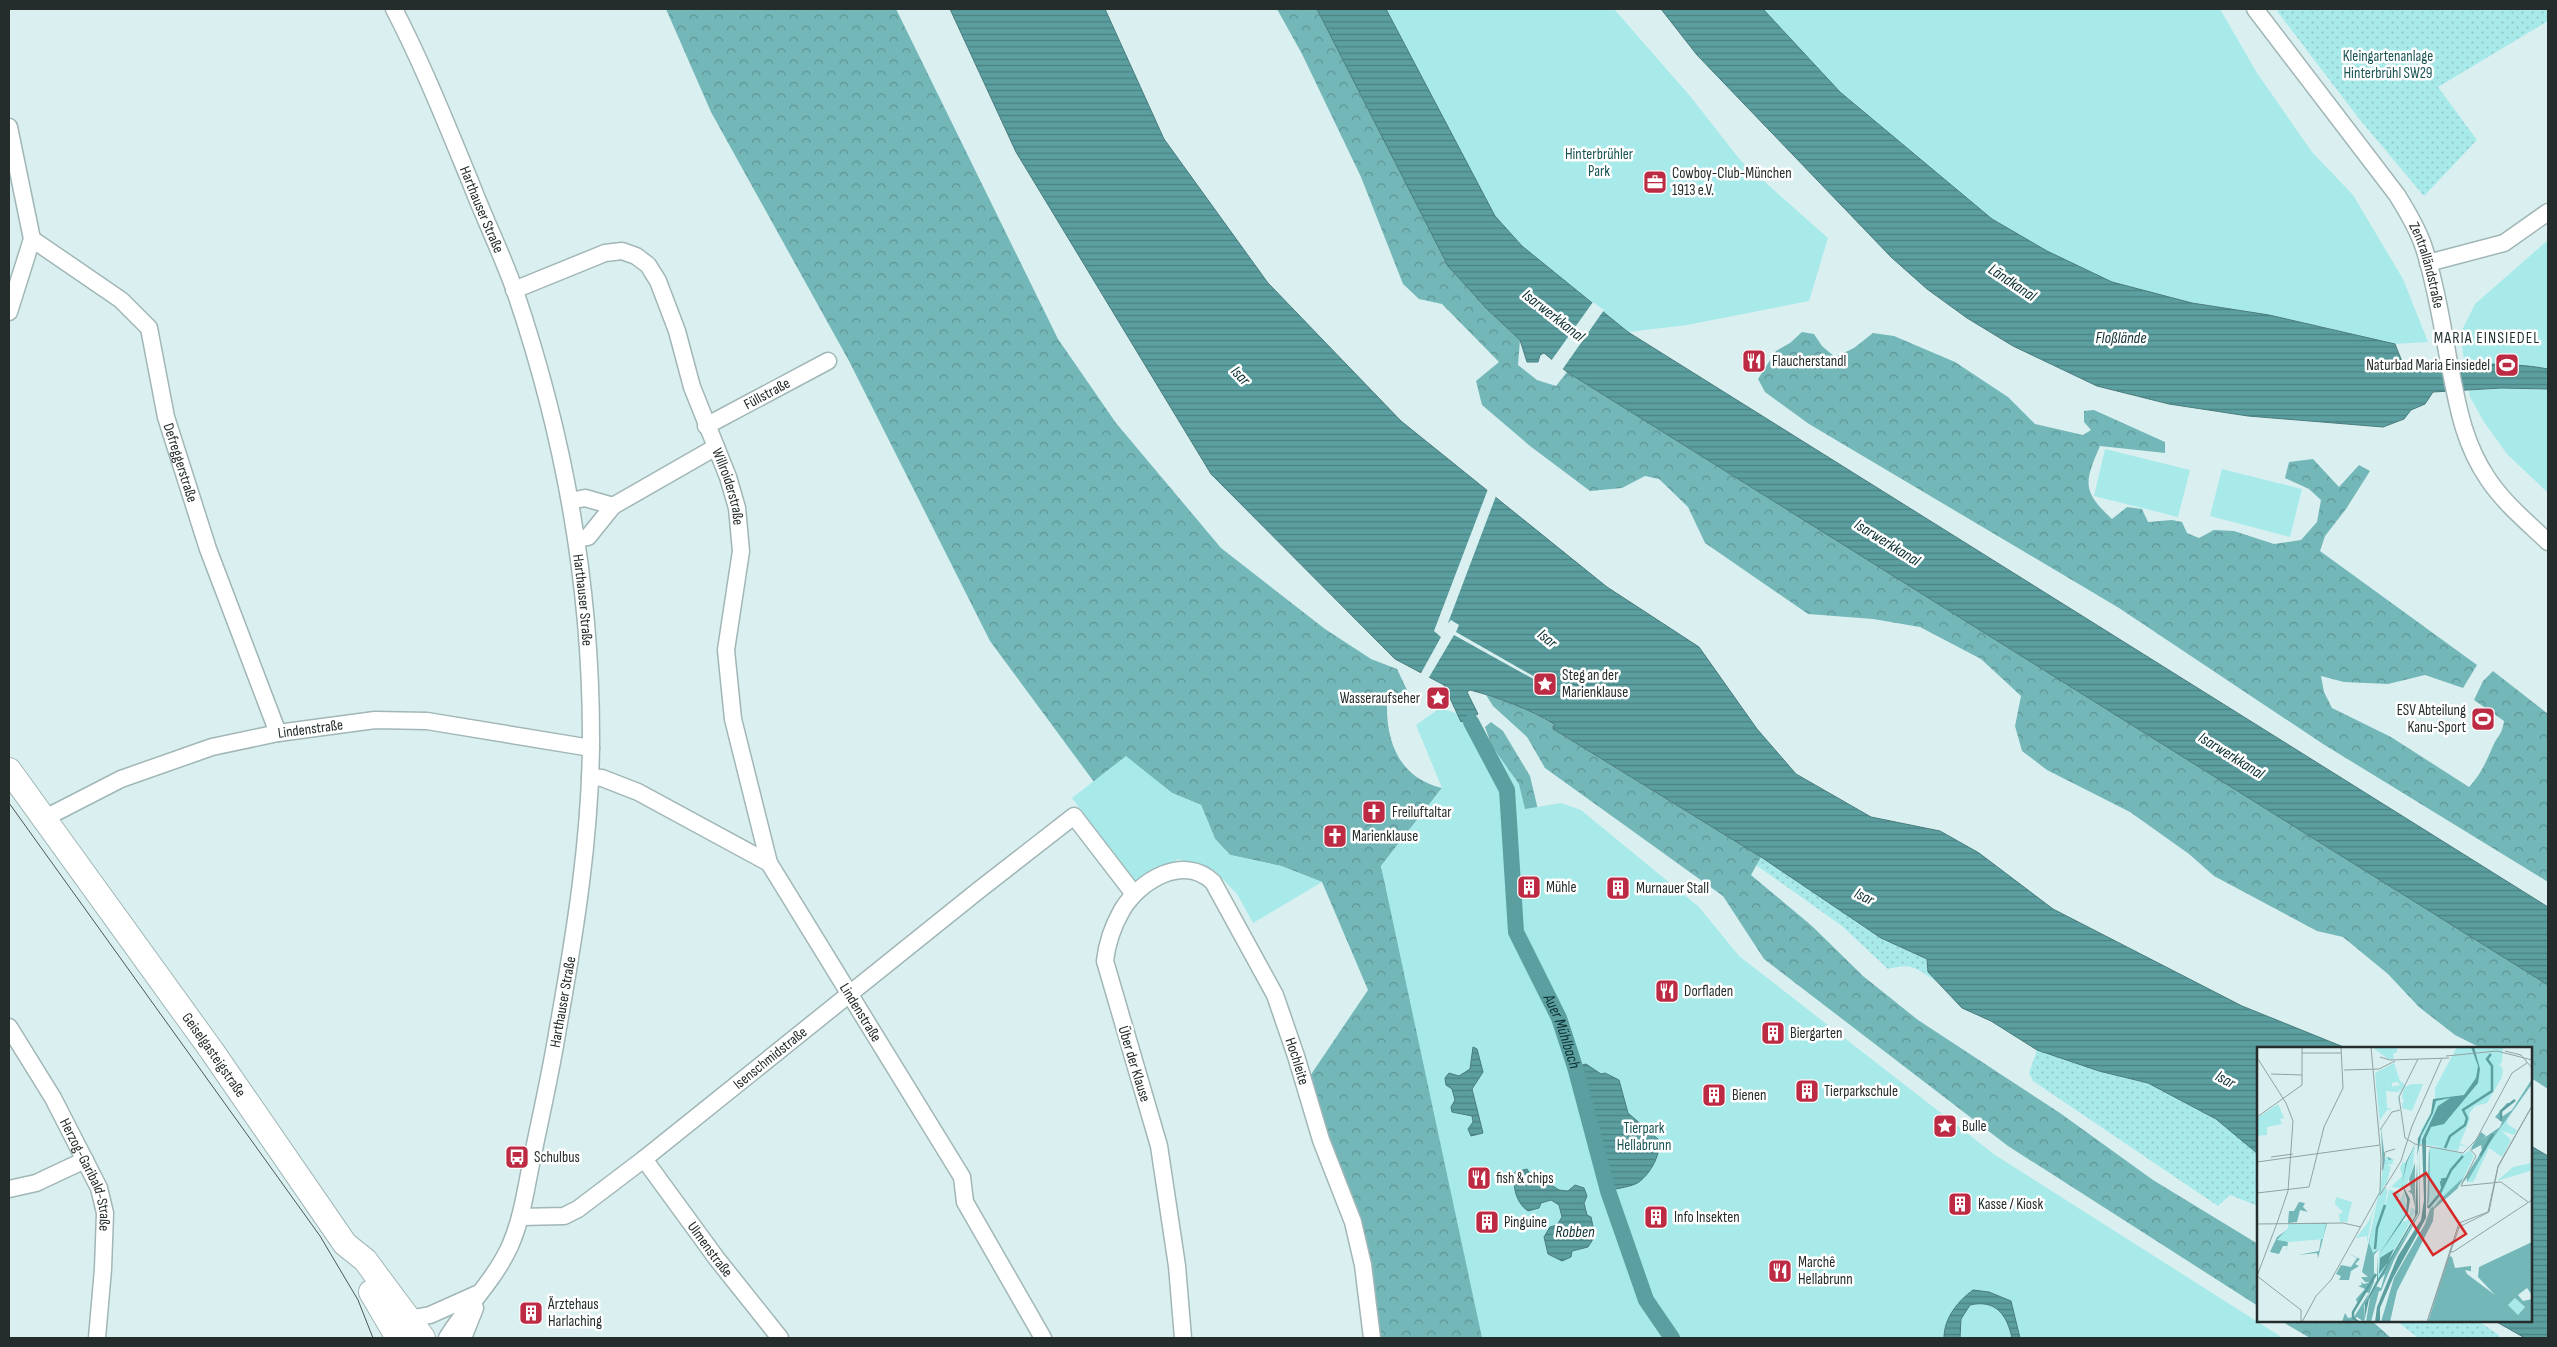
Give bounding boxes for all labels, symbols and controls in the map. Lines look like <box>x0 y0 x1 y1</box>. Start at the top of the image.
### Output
park label: Kleingartenanlage Hinterbrühl SW29 <box>2343 47 2433 83</box>
park label: Hinterbrühler Park <box>1565 145 1634 181</box>
street label: Harthauser Straße <box>455 163 509 256</box>
place label: Cowboy-Club-München 1913 e.V. <box>1672 164 1792 200</box>
office icon: Cowboy-Club-München 1913 e.V. <box>1642 169 1668 195</box>
street label: Zentralländstraße <box>2405 219 2448 310</box>
water label: Ländkanal <box>1984 260 2040 306</box>
water label: Isarwerkkanal <box>1518 286 1589 347</box>
water label: Floßlände <box>2096 329 2146 348</box>
district label: MARIA EINSIEDEL <box>2434 329 2540 348</box>
restaurant icon: Flaucherstandl <box>1741 348 1767 374</box>
place label: Flaucherstandl <box>1772 352 1846 371</box>
sports icon: Naturbad Maria Einsiedel <box>2494 352 2520 378</box>
place label: Naturbad Maria Einsiedel <box>2366 356 2490 375</box>
water label: Isar <box>1226 362 1254 390</box>
street label: Füllstraße <box>740 373 793 414</box>
street label: Defreggerstraße <box>159 421 202 505</box>
street label: Willroiderstraße <box>708 445 748 526</box>
water label: Isarwerkkanal <box>1851 515 1924 571</box>
street label: Harthauser Straße <box>569 553 597 647</box>
water label: Isar <box>1533 625 1561 653</box>
place label: Steg an der Marienklause <box>1562 666 1628 702</box>
place icon: Steg an der Marienklause <box>1532 671 1558 697</box>
place icon: Wasseraufseher <box>1425 685 1451 711</box>
place label: Wasseraufseher <box>1340 689 1421 708</box>
place label: ESV Abteilung Kanu-Sport <box>2397 701 2466 737</box>
sports icon: ESV Abteilung Kanu-Sport <box>2470 706 2496 732</box>
street label: Lindenstraße <box>277 715 344 742</box>
water label: Isarwerkkanal <box>2195 728 2268 784</box>
church icon: Freiluftaltar <box>1361 799 1387 825</box>
place label: Freiluftaltar <box>1392 803 1452 822</box>
church icon: Marienklause <box>1322 823 1348 849</box>
place label: Marienklause <box>1352 827 1418 846</box>
building icon: Mühle <box>1516 874 1542 900</box>
building icon: Murnauer Stall <box>1605 875 1631 901</box>
place label: Mühle <box>1546 878 1576 897</box>
place label: Murnauer Stall <box>1636 879 1709 898</box>
water label: Isar <box>1851 884 1877 910</box>
street label: Harthauser Straße <box>546 955 580 1049</box>
restaurant icon: Dorfladen <box>1654 978 1680 1004</box>
street label: Lindenstraße <box>836 979 886 1045</box>
place label: Dorfladen <box>1684 982 1733 1001</box>
water label: Auer Mühlbach <box>1539 990 1584 1071</box>
street label: Geiselgasteigstraße <box>178 1009 250 1101</box>
building icon: Biergarten <box>1760 1020 1786 1046</box>
street label: Isenschmidstraße <box>729 1022 811 1093</box>
street label: Über der Klause <box>1113 1024 1155 1104</box>
place label: Biergarten <box>1790 1024 1842 1043</box>
street label: Hochleite <box>1281 1035 1314 1087</box>
inset map <box>2257 1047 2532 1322</box>
water label: Isar <box>2212 1067 2239 1093</box>
building icon: Tierparkschule <box>1794 1078 1820 1104</box>
building icon: Bienen <box>1701 1082 1727 1108</box>
place label: Tierparkschule <box>1824 1082 1898 1101</box>
place label: Bienen <box>1732 1086 1766 1105</box>
place icon: Bulle <box>1932 1113 1958 1139</box>
street label: Herzog-Garibald-Straße <box>55 1115 114 1232</box>
place label: Bulle <box>1962 1117 1987 1136</box>
park label: Tierpark Hellabrunn <box>1617 1119 1671 1155</box>
bus stop icon: Schulbus <box>504 1144 530 1170</box>
place label: Schulbus <box>534 1148 580 1167</box>
restaurant icon: fish & chips <box>1466 1165 1492 1191</box>
place label: fish & chips <box>1496 1169 1554 1188</box>
building icon: Kasse / Kiosk <box>1947 1191 1973 1217</box>
place label: Kasse / Kiosk <box>1978 1195 2043 1214</box>
building icon: Info Insekten <box>1643 1204 1669 1230</box>
place label: Info Insekten <box>1674 1208 1740 1227</box>
building icon: Pinguine <box>1474 1209 1500 1235</box>
place label: Pinguine <box>1504 1213 1547 1232</box>
street label: Ulmenstraße <box>683 1218 737 1281</box>
water label: Robben <box>1555 1223 1595 1242</box>
place label: Marchê Hellabrunn <box>1798 1253 1853 1289</box>
restaurant icon: Marchê Hellabrunn <box>1767 1258 1793 1284</box>
place label: Ärztehaus Harlaching <box>547 1295 602 1331</box>
building icon: Ärztehaus Harlaching <box>518 1300 544 1326</box>

